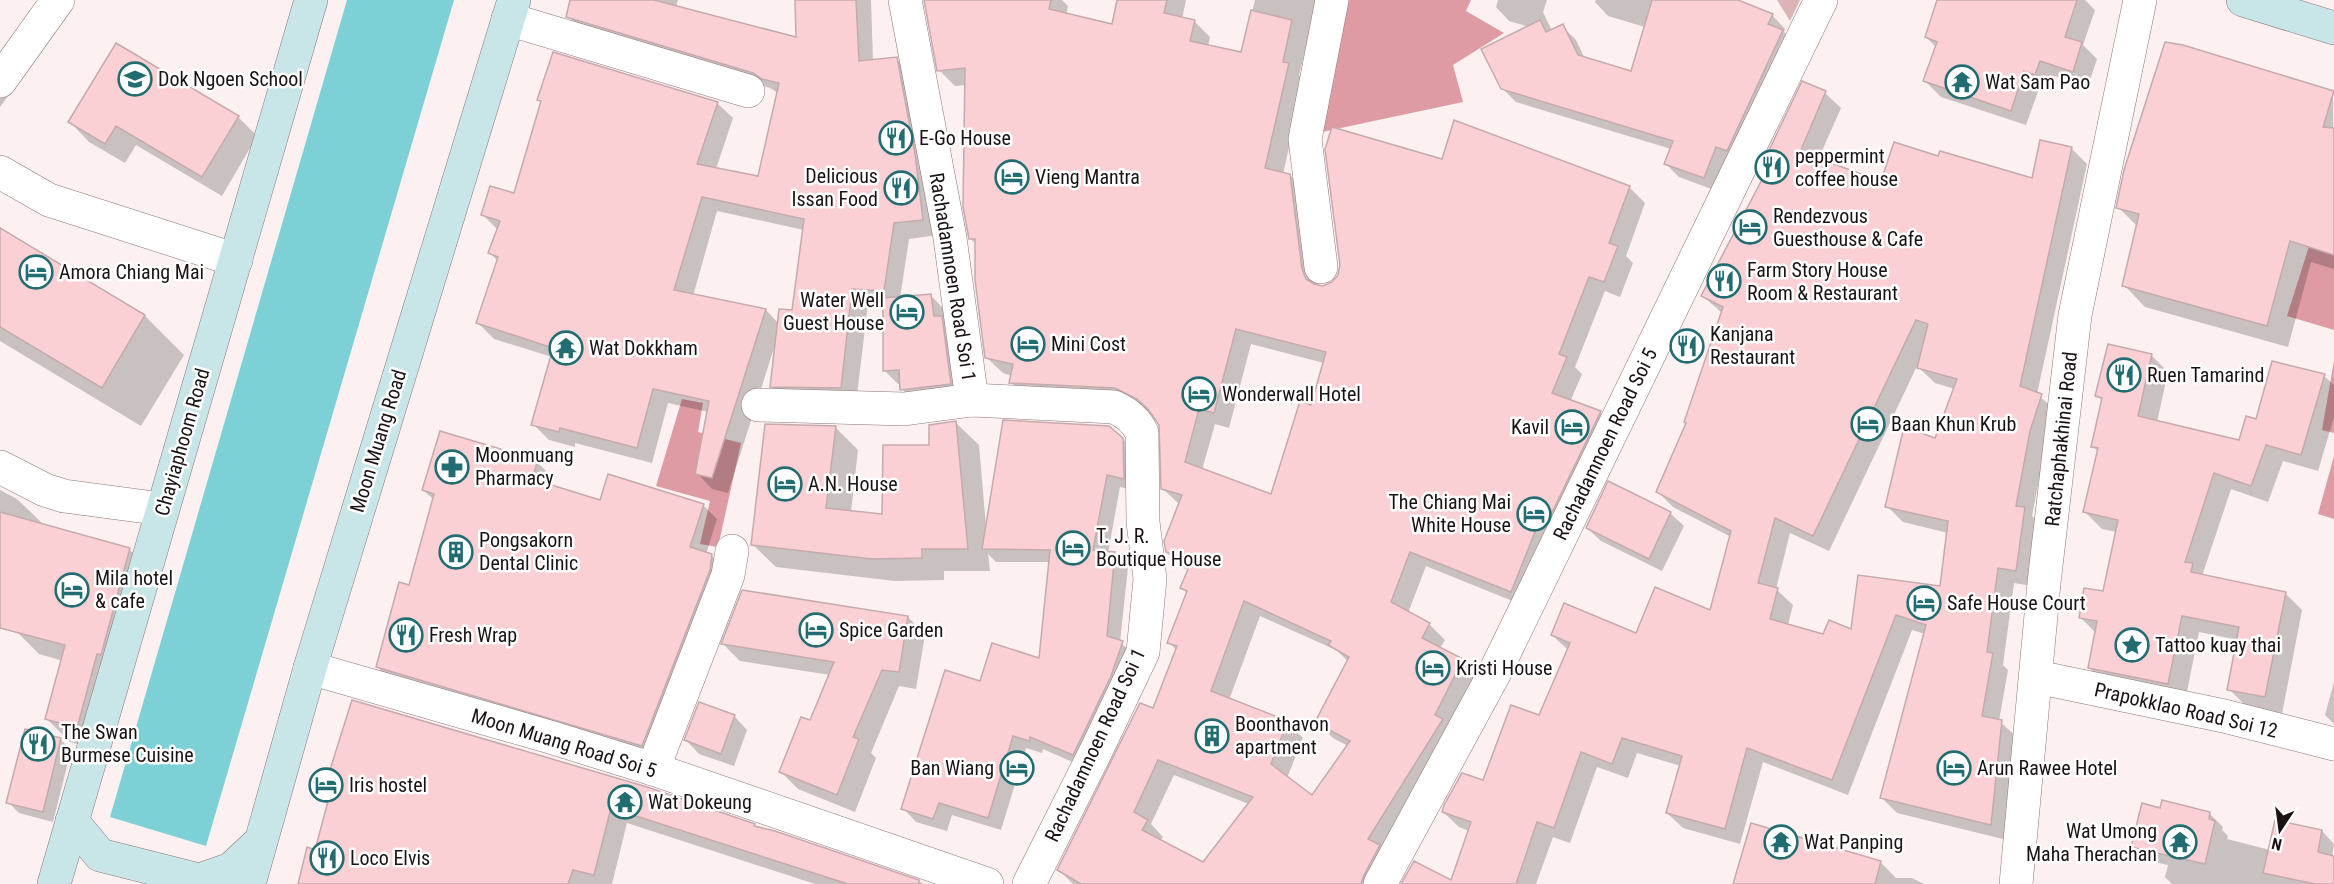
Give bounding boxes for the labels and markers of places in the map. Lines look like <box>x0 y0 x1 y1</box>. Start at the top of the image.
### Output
school or university icon: Dok Ngoen School <box>117 61 153 97</box>
temple icon: Wat Sam Pao <box>1944 64 1980 100</box>
place label: Dok Ngoen School <box>158 67 303 91</box>
place label: Wat Sam Pao <box>1985 70 2090 94</box>
restaurant icon: E-Go House <box>878 120 914 156</box>
place label: E-Go House <box>919 126 1011 150</box>
place label: peppermint coffee house <box>1795 144 1898 191</box>
restaurant icon: peppermint coffee house <box>1754 149 1790 185</box>
hotel icon: Vieng Mantra <box>994 159 1030 195</box>
place label: Delicious Issan Food <box>791 164 878 211</box>
place label: Vieng Mantra <box>1035 165 1140 189</box>
restaurant icon: Delicious Issan Food <box>883 170 919 206</box>
place label: Rendezvous Guesthouse & Cafe <box>1773 204 1923 251</box>
hotel icon: Rendezvous Guesthouse & Cafe <box>1732 209 1768 245</box>
hotel icon: Amora Chiang Mai <box>18 254 54 290</box>
place label: Farm Story House Room & Restaurant <box>1747 258 1898 305</box>
place label: Amora Chiang Mai <box>59 260 204 284</box>
restaurant icon: Farm Story House Room & Restaurant <box>1706 263 1742 299</box>
place label: Water Well Guest House <box>783 288 884 335</box>
hotel icon: Water Well Guest House <box>889 294 925 330</box>
place label: Kanjana Restaurant <box>1710 322 1795 369</box>
hotel icon: Mini Cost <box>1010 326 1046 362</box>
restaurant icon: Kanjana Restaurant <box>1669 328 1705 364</box>
temple icon: Wat Dokkham <box>548 330 584 366</box>
place label: Mini Cost <box>1051 332 1126 356</box>
place label: Wat Dokkham <box>589 336 698 360</box>
restaurant icon: Ruen Tamarind <box>2106 357 2142 393</box>
place label: Ruen Tamarind <box>2147 363 2264 387</box>
hotel icon: Wonderwall Hotel <box>1181 376 1217 412</box>
place label: Wonderwall Hotel <box>1222 382 1361 406</box>
hotel icon: Baan Khun Krub <box>1850 406 1886 442</box>
hotel icon: Kavil <box>1554 409 1590 445</box>
place label: Baan Khun Krub <box>1891 412 2016 436</box>
place label: Kavil <box>1511 415 1549 439</box>
place label: Moonmuang Pharmacy <box>475 443 574 490</box>
pharmacy icon: Moonmuang Pharmacy <box>434 449 470 485</box>
hotel icon: A.N. House <box>767 466 803 502</box>
place label: A.N. House <box>808 472 898 496</box>
place label: The Chiang Mai White House <box>1388 490 1511 537</box>
hotel icon: The Chiang Mai White House <box>1516 496 1552 532</box>
place label: T. J. R. Boutique House <box>1096 524 1221 571</box>
place label: Pongsakorn Dental Clinic <box>479 528 578 575</box>
hotel icon: T. J. R. Boutique House <box>1055 530 1091 566</box>
building icon: Pongsakorn Dental Clinic <box>438 534 474 570</box>
place label: Mila hotel & cafe <box>95 566 173 613</box>
hotel icon: Mila hotel & cafe <box>54 572 90 608</box>
hotel icon: Safe House Court <box>1906 585 1942 621</box>
place label: Safe House Court <box>1947 591 2086 615</box>
hotel icon: Spice Garden <box>798 612 834 648</box>
restaurant icon: Fresh Wrap <box>388 617 424 653</box>
place label: Spice Garden <box>839 618 943 642</box>
place label: Fresh Wrap <box>429 623 517 647</box>
place icon: Tattoo kuay thai <box>2114 627 2150 663</box>
place label: Tattoo kuay thai <box>2155 633 2281 657</box>
hotel icon: Kristi House <box>1415 650 1451 686</box>
place label: Kristi House <box>1456 656 1552 680</box>
place label: Boonthavon apartment <box>1235 712 1329 759</box>
building icon: Boonthavon apartment <box>1194 718 1230 754</box>
place label: The Swan Burmese Cuisine <box>61 720 194 767</box>
restaurant icon: The Swan Burmese Cuisine <box>20 726 56 762</box>
hotel icon: Ban Wiang <box>999 750 1035 786</box>
hotel icon: Arun Rawee Hotel <box>1936 750 1972 786</box>
place label: Ban Wiang <box>910 756 994 780</box>
place label: Arun Rawee Hotel <box>1977 756 2117 780</box>
hotel icon: Iris hostel <box>308 767 344 803</box>
place label: Iris hostel <box>349 773 427 797</box>
temple icon: Wat Dokeung <box>607 784 643 820</box>
place label: Wat Dokeung <box>648 790 752 814</box>
place label: Wat Umong Maha Therachan <box>2026 819 2157 866</box>
temple icon: Wat Panping <box>1763 824 1799 860</box>
temple icon: Wat Umong Maha Therachan <box>2162 824 2198 860</box>
place label: Wat Panping <box>1804 830 1903 854</box>
restaurant icon: Loco Elvis <box>309 840 345 876</box>
place label: Loco Elvis <box>350 846 430 870</box>

